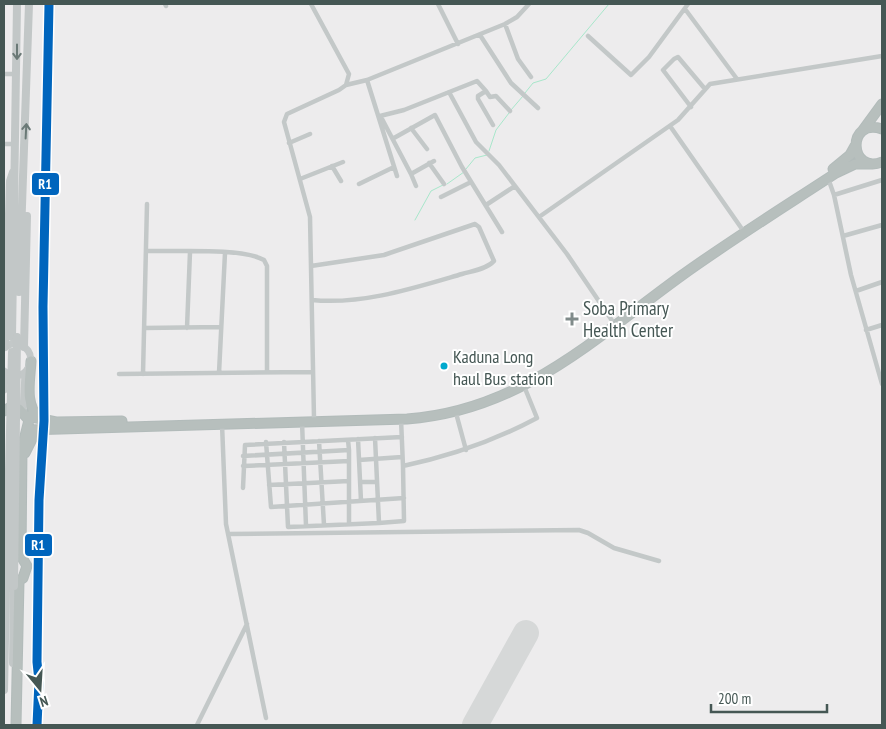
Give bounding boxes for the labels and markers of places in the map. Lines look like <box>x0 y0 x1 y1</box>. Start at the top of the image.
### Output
place label: Soba Primary Health Center <box>583 296 674 342</box>
marker: Soba Primary Health Center <box>565 312 579 326</box>
place label: Kaduna Long haul Bus station <box>453 345 553 390</box>
marker: Kaduna Long haul Bus station <box>439 361 449 371</box>

